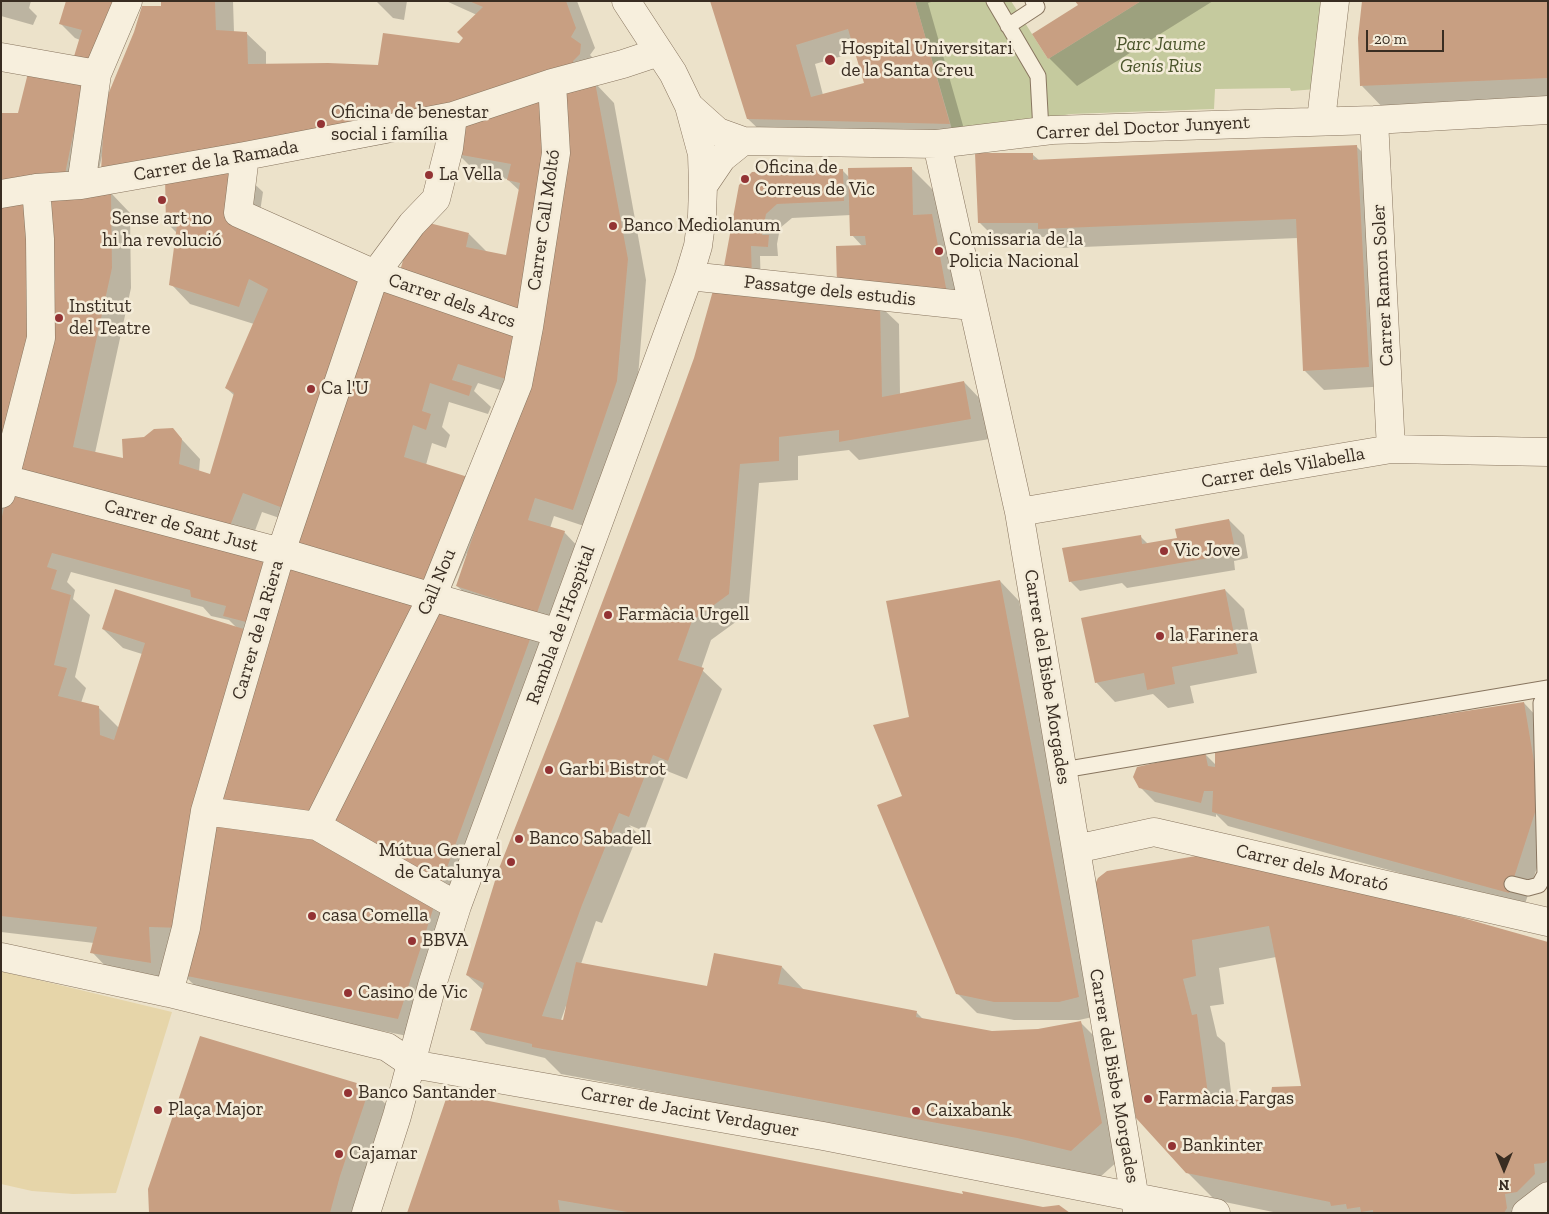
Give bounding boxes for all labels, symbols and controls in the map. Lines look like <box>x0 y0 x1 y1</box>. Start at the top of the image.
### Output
scale bar <box>1369 20 1446 52</box>
text: 20 m <box>1374 30 1407 48</box>
park label: Parc Jaume Genís Rius <box>1116 34 1206 78</box>
place label: Hospital Universitari de la Santa Creu <box>841 38 1013 82</box>
marker: Hospital Universitari de la Santa Creu <box>823 53 837 67</box>
place label: Oficina de benestar social i família <box>331 102 489 146</box>
street label: Carrer del Doctor Junyent <box>1036 111 1250 145</box>
marker: Oficina de benestar social i família <box>315 118 327 130</box>
street label: Carrer de la Ramada <box>132 135 300 187</box>
street label: Carrer Call Moltó <box>523 148 565 292</box>
place label: Oficina de Correus de Vic <box>755 157 875 201</box>
place label: La Vella <box>439 164 502 186</box>
marker: La Vella <box>423 169 435 181</box>
marker: Oficina de Correus de Vic <box>739 173 751 185</box>
marker: Sense art no hi ha revolució <box>156 194 168 206</box>
street label: Carrer Ramon Soler <box>1367 203 1399 367</box>
place label: Sense art no hi ha revolució <box>102 208 222 252</box>
place label: Banco Mediolanum <box>623 215 780 237</box>
marker: Banco Mediolanum <box>607 220 619 232</box>
place label: Comissaria de la Policia Nacional <box>949 229 1083 273</box>
marker: Comissaria de la Policia Nacional <box>933 245 945 257</box>
street label: Carrer dels Arcs <box>385 269 519 333</box>
street label: Passatge dels estudis <box>743 271 917 311</box>
place label: Institut del Teatre <box>69 296 150 340</box>
marker: Institut del Teatre <box>53 312 65 324</box>
place label: Ca l'U <box>321 378 369 400</box>
marker: Ca l'U <box>305 383 317 395</box>
street label: Carrer dels Vilabella <box>1200 442 1366 494</box>
street label: Carrer de Sant Just <box>102 495 260 557</box>
place label: Vic Jove <box>1174 540 1240 562</box>
street label: Rambla de l'Hospital <box>522 543 600 707</box>
street label: Call Nou <box>413 545 461 619</box>
marker: Vic Jove <box>1158 545 1170 557</box>
street label: Carrer de la Riera <box>227 558 289 702</box>
street label: Carrer del Bisbe Morgades <box>1019 568 1075 786</box>
place label: Farmàcia Urgell <box>618 604 749 626</box>
marker: Farmàcia Urgell <box>602 609 614 621</box>
place label: la Farinera <box>1170 625 1258 647</box>
marker: la Farinera <box>1154 630 1166 642</box>
place label: Garbi Bistrot <box>559 759 666 781</box>
marker: Garbi Bistrot <box>543 764 555 776</box>
place label: Banco Sabadell <box>529 828 651 850</box>
marker: Banco Sabadell <box>513 833 525 845</box>
street label: Carrer dels Morató <box>1234 839 1390 897</box>
place label: Mútua General de Catalunya <box>379 840 501 884</box>
marker: Mútua General de Catalunya <box>505 856 517 868</box>
place label: casa Comella <box>322 905 428 927</box>
marker: casa Comella <box>306 910 318 922</box>
place label: BBVA <box>422 930 468 952</box>
marker: BBVA <box>406 935 418 947</box>
street label: Carrer del Bisbe Morgades <box>1084 967 1144 1185</box>
place label: Casino de Vic <box>358 982 468 1004</box>
marker: Casino de Vic <box>342 987 354 999</box>
place label: Banco Santander <box>358 1082 497 1104</box>
street label: Carrer de Jacint Verdaguer <box>579 1082 801 1142</box>
marker: Banco Santander <box>342 1087 354 1099</box>
place label: Farmàcia Fargas <box>1158 1088 1294 1110</box>
marker: Farmàcia Fargas <box>1142 1093 1154 1105</box>
place label: Plaça Major <box>168 1099 264 1121</box>
place label: Caixabank <box>926 1100 1012 1122</box>
marker: Plaça Major <box>152 1104 164 1116</box>
marker: Caixabank <box>910 1105 922 1117</box>
place label: Bankinter <box>1182 1135 1264 1157</box>
marker: Bankinter <box>1166 1140 1178 1152</box>
place label: Cajamar <box>349 1143 418 1165</box>
north arrow <box>1479 1144 1529 1194</box>
marker: Cajamar <box>333 1148 345 1160</box>
text: N <box>1499 1176 1509 1193</box>

